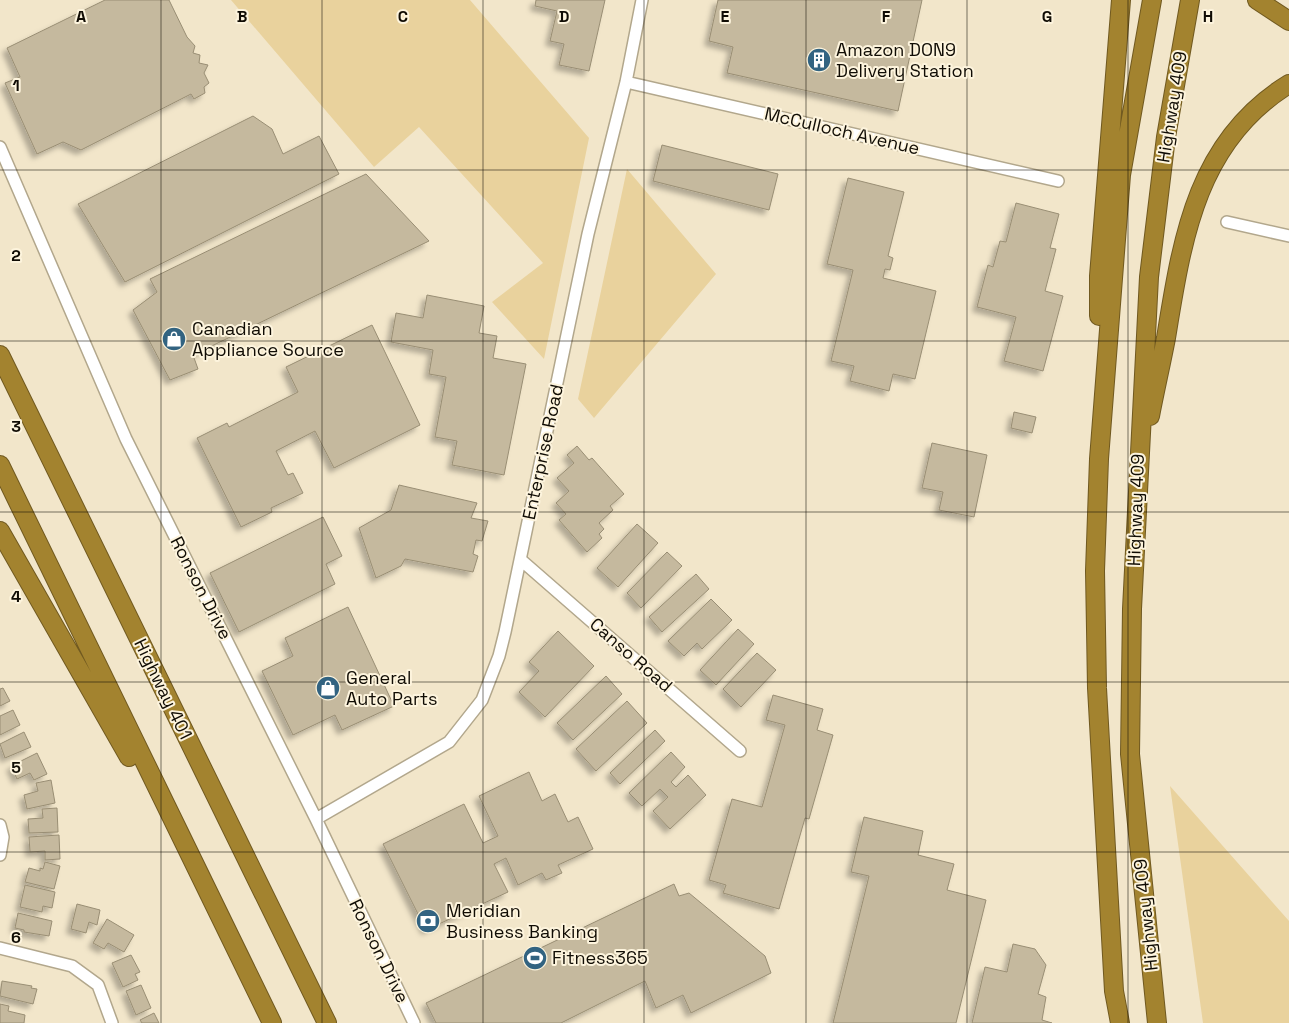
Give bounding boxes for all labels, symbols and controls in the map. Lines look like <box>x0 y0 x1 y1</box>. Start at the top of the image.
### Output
text: A <box>76 6 86 27</box>
text: B <box>237 6 247 27</box>
text: C <box>398 6 408 27</box>
text: D <box>559 6 569 27</box>
text: E <box>721 6 730 27</box>
text: F <box>882 6 891 27</box>
text: G <box>1042 6 1052 27</box>
text: H <box>1203 6 1213 27</box>
place label: Amazon DON9 Delivery Station <box>836 38 974 82</box>
building icon: Amazon DON9 Delivery Station <box>806 47 832 73</box>
street label: Highway 409 <box>1151 50 1192 164</box>
text: 1 <box>12 75 20 96</box>
street label: McCulloch Avenue <box>762 101 922 160</box>
text: 2 <box>11 245 21 266</box>
place label: Canadian Appliance Source <box>192 317 344 361</box>
shop icon: Canadian Appliance Source <box>161 326 187 352</box>
street label: Enterprise Road <box>517 382 568 522</box>
text: 3 <box>11 416 21 437</box>
street label: Highway 409 <box>1122 453 1149 567</box>
street label: Ronson Drive <box>166 532 237 643</box>
text: 4 <box>11 586 21 607</box>
street label: Canso Road <box>585 612 677 697</box>
street label: Highway 401 <box>129 635 198 743</box>
place label: General Auto Parts <box>346 666 438 710</box>
shop icon: General Auto Parts <box>315 675 341 701</box>
text: 5 <box>11 757 21 778</box>
street label: Highway 409 <box>1128 858 1163 972</box>
street label: Ronson Drive <box>344 895 415 1007</box>
place label: Meridian Business Banking <box>446 899 598 943</box>
bank icon: Meridian Business Banking <box>415 908 441 934</box>
text: 6 <box>11 927 21 948</box>
sports icon: Fitness365 <box>522 945 548 971</box>
place label: Fitness365 <box>552 946 648 969</box>

